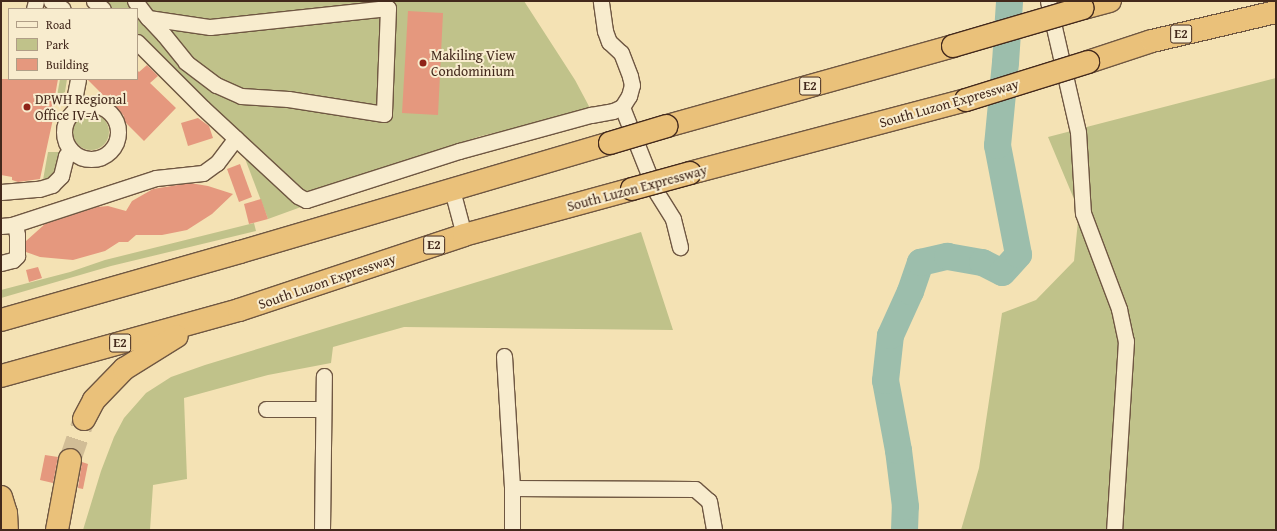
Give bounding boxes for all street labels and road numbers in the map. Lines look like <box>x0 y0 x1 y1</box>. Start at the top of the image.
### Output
road number: E2 <box>1170 23 1192 45</box>
road number: E2 <box>799 75 821 97</box>
street label: South Luzon Expressway <box>877 75 1021 131</box>
street label: South Luzon Expressway <box>565 161 709 215</box>
road number: E2 <box>423 234 445 256</box>
street label: South Luzon Expressway <box>256 250 398 312</box>
road number: E2 <box>109 332 131 354</box>

